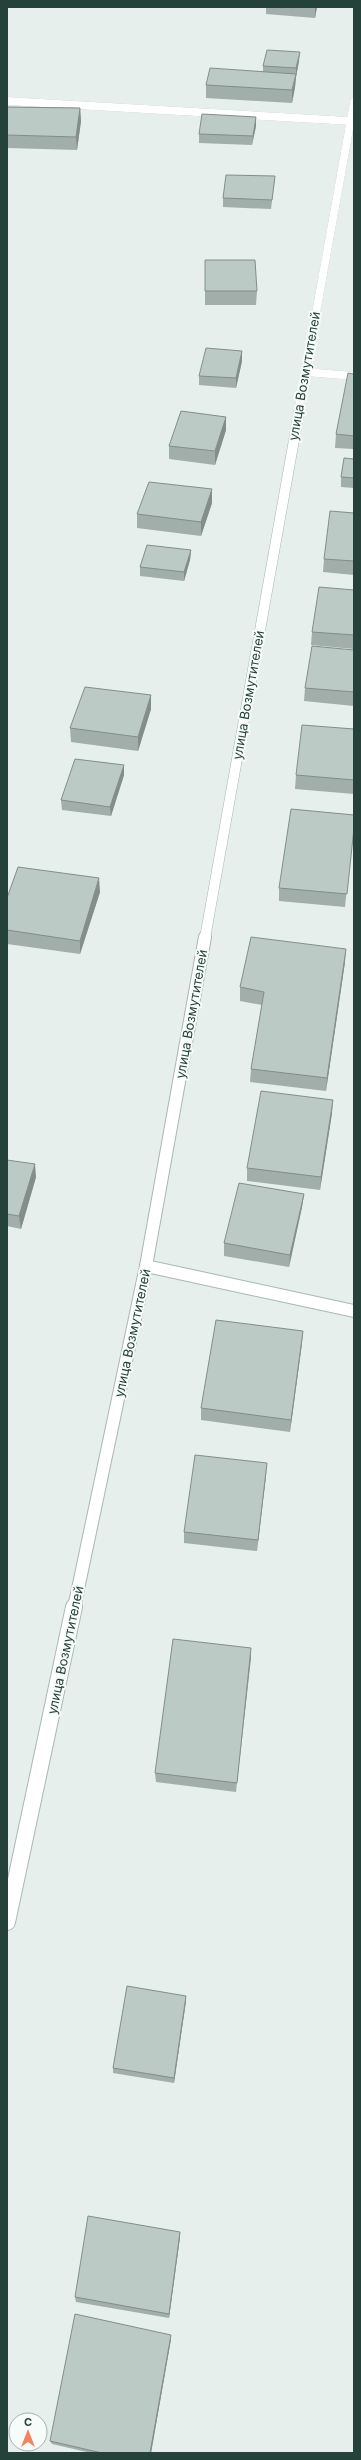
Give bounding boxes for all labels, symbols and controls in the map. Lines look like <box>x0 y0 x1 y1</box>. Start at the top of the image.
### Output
street label: улица Возмутителей <box>285 310 323 442</box>
street label: улица Возмутителей <box>229 629 267 761</box>
street label: улица Возмутителей <box>172 948 210 1080</box>
street label: улица Возмутителей <box>111 1267 153 1399</box>
street label: улица Возмутителей <box>44 1584 86 1716</box>
north arrow <box>8 2412 48 2452</box>
text: С <box>24 2415 32 2429</box>

